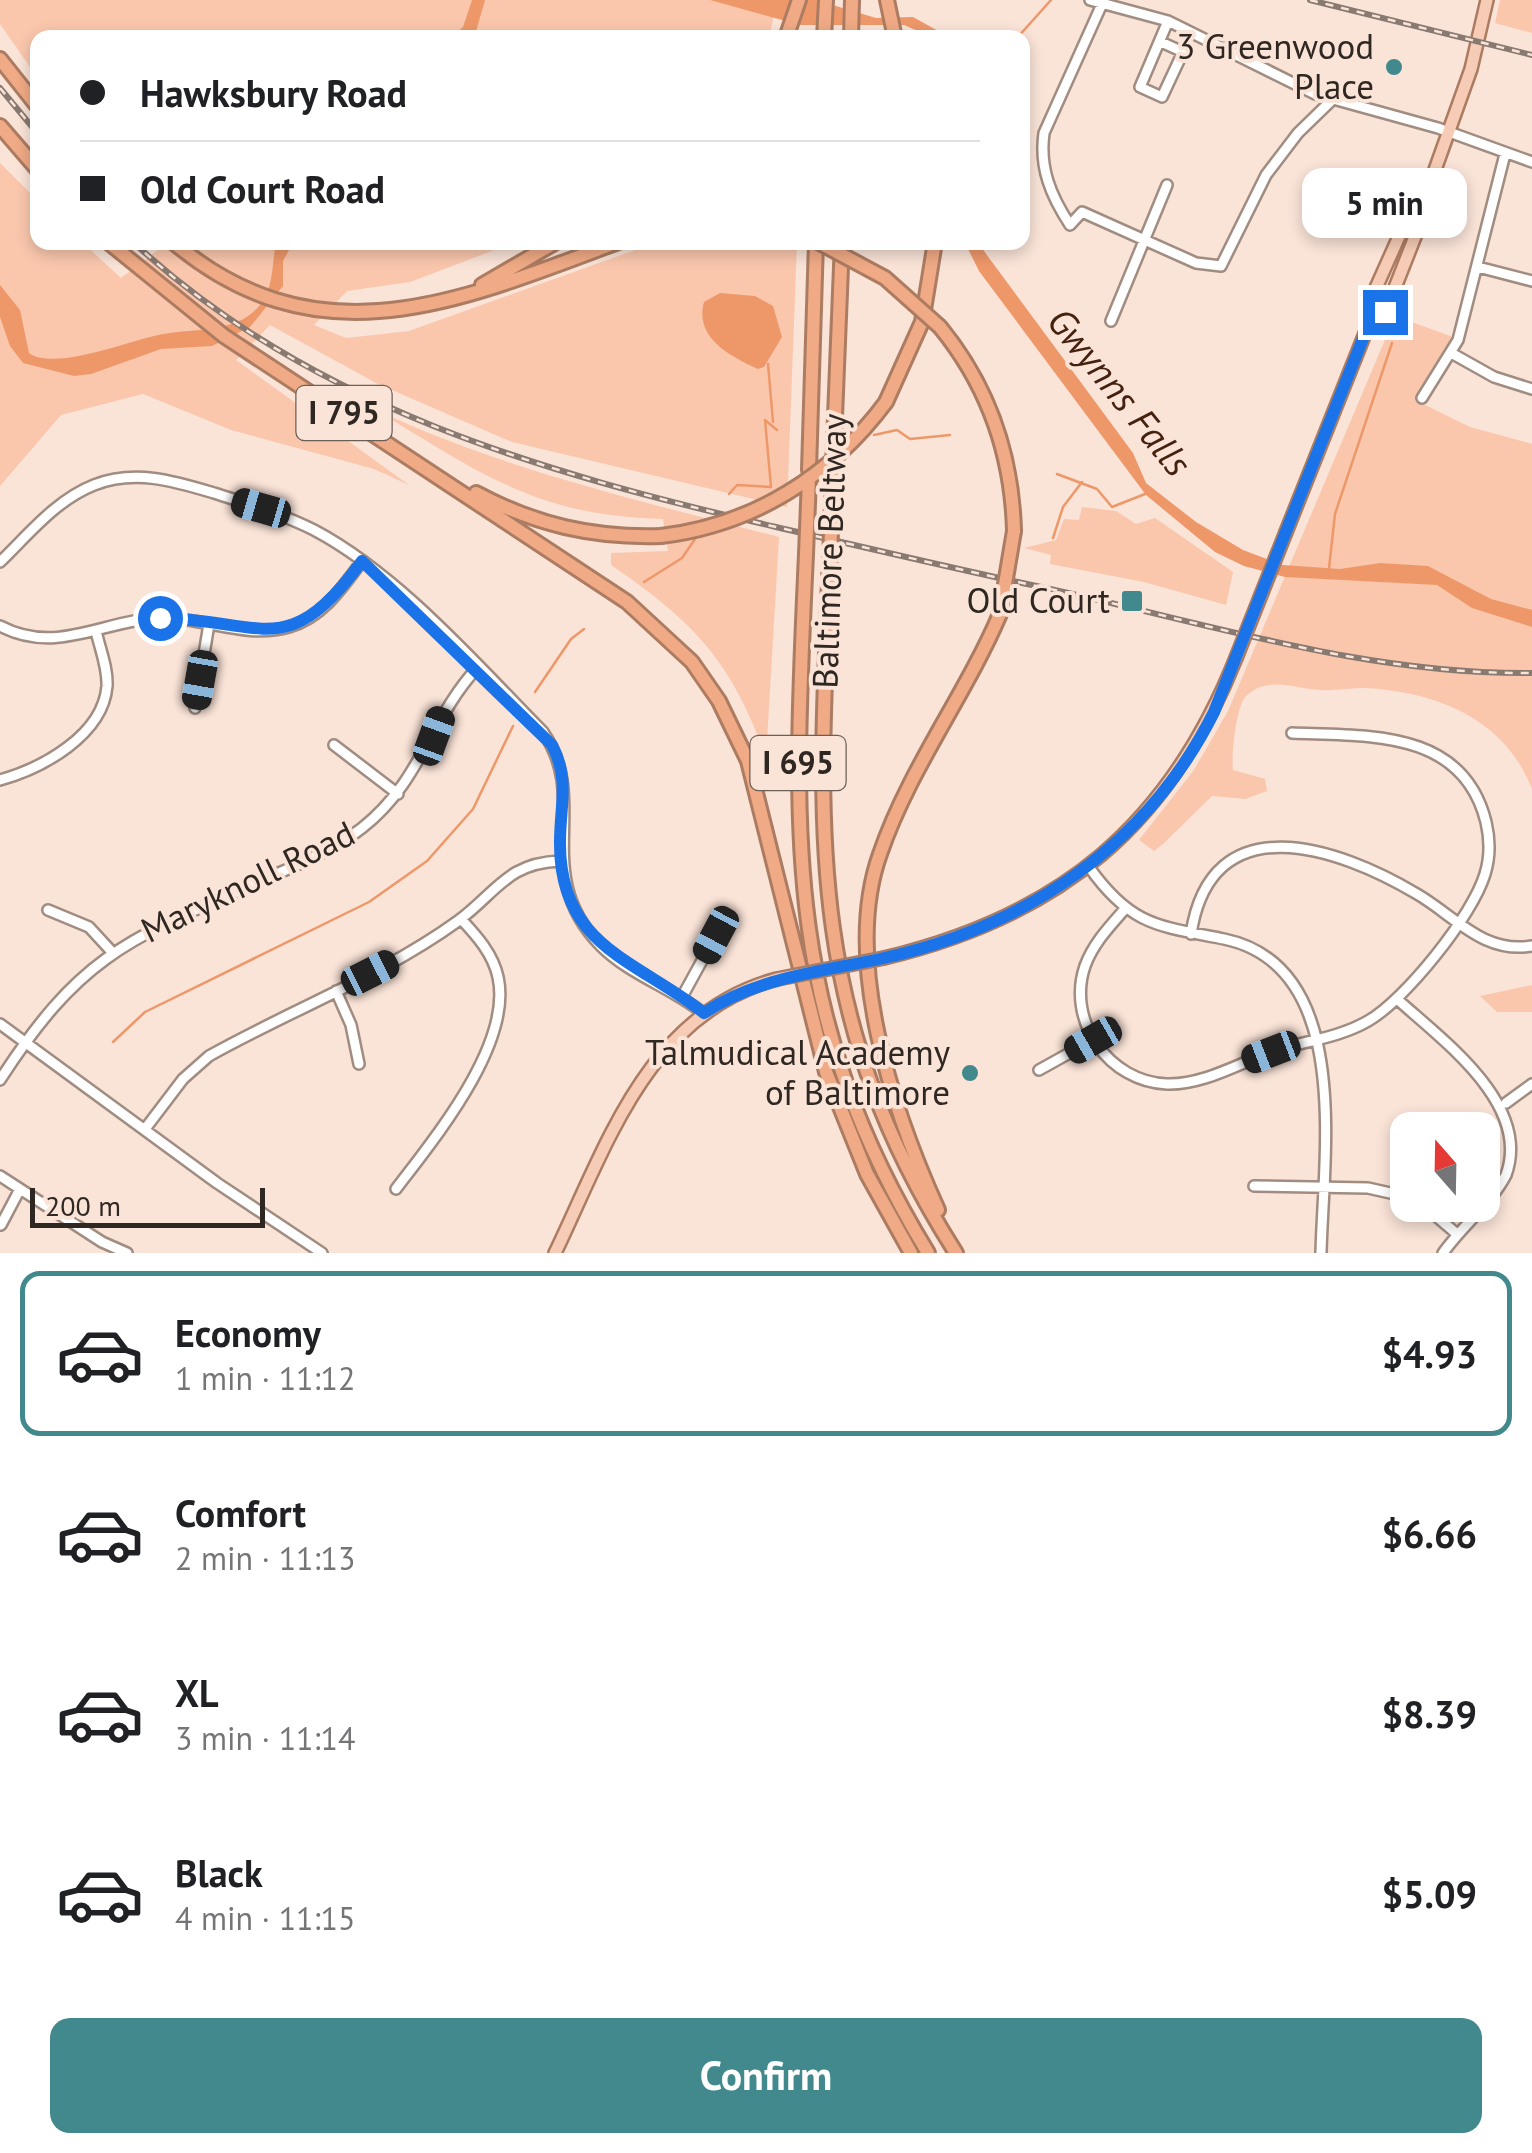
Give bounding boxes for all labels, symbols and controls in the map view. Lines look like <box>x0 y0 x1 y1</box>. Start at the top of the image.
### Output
place label: 3 Greenwood Place <box>1176 23 1374 109</box>
marker: 3 Greenwood Place <box>1383 56 1405 78</box>
text: Hawksbury Road <box>140 68 407 117</box>
text: Old Court Road <box>140 164 385 213</box>
callout: 5 min <box>1302 167 1468 237</box>
text: 5 min <box>1345 182 1424 224</box>
route end <box>1363 290 1408 335</box>
water label: Gwynns Falls <box>1037 297 1203 485</box>
road number: I 795 <box>296 386 392 440</box>
street label: Baltimore Beltway <box>801 413 857 689</box>
car <box>228 485 294 531</box>
place label: Old Court <box>966 577 1110 623</box>
marker: Old Court <box>1119 588 1145 614</box>
route start <box>138 596 183 641</box>
car <box>180 648 220 712</box>
car <box>410 703 458 769</box>
road number: I 695 <box>750 736 846 790</box>
street label: Maryknoll Road <box>133 810 362 953</box>
car <box>689 901 743 969</box>
car <box>336 946 404 1000</box>
car <box>1060 1012 1126 1068</box>
car <box>1238 1027 1304 1077</box>
place label: Talmudical Academy of Baltimore <box>645 1029 950 1115</box>
marker: Talmudical Academy of Baltimore <box>959 1062 981 1084</box>
north arrow <box>1390 1112 1500 1222</box>
map controls <box>1390 1112 1500 1222</box>
scale bar <box>30 1183 265 1228</box>
text: 200 m <box>45 1187 121 1224</box>
text: Economy <box>175 1308 321 1357</box>
icon: car <box>55 1309 145 1399</box>
text: $4.93 <box>1381 1329 1477 1378</box>
text: 1 min · 11:12 <box>175 1357 355 1399</box>
text: Comfort <box>175 1488 306 1537</box>
icon: car <box>55 1489 145 1579</box>
text: $6.66 <box>1381 1509 1477 1558</box>
text: 2 min · 11:13 <box>175 1537 355 1579</box>
text: XL <box>175 1668 219 1717</box>
icon: car <box>55 1669 145 1759</box>
text: $8.39 <box>1381 1689 1477 1738</box>
text: 3 min · 11:14 <box>175 1717 355 1759</box>
text: Black <box>175 1848 263 1897</box>
icon: car <box>55 1849 145 1939</box>
text: $5.09 <box>1381 1869 1477 1918</box>
text: 4 min · 11:15 <box>175 1897 355 1939</box>
button: Confirm <box>50 2018 1482 2133</box>

